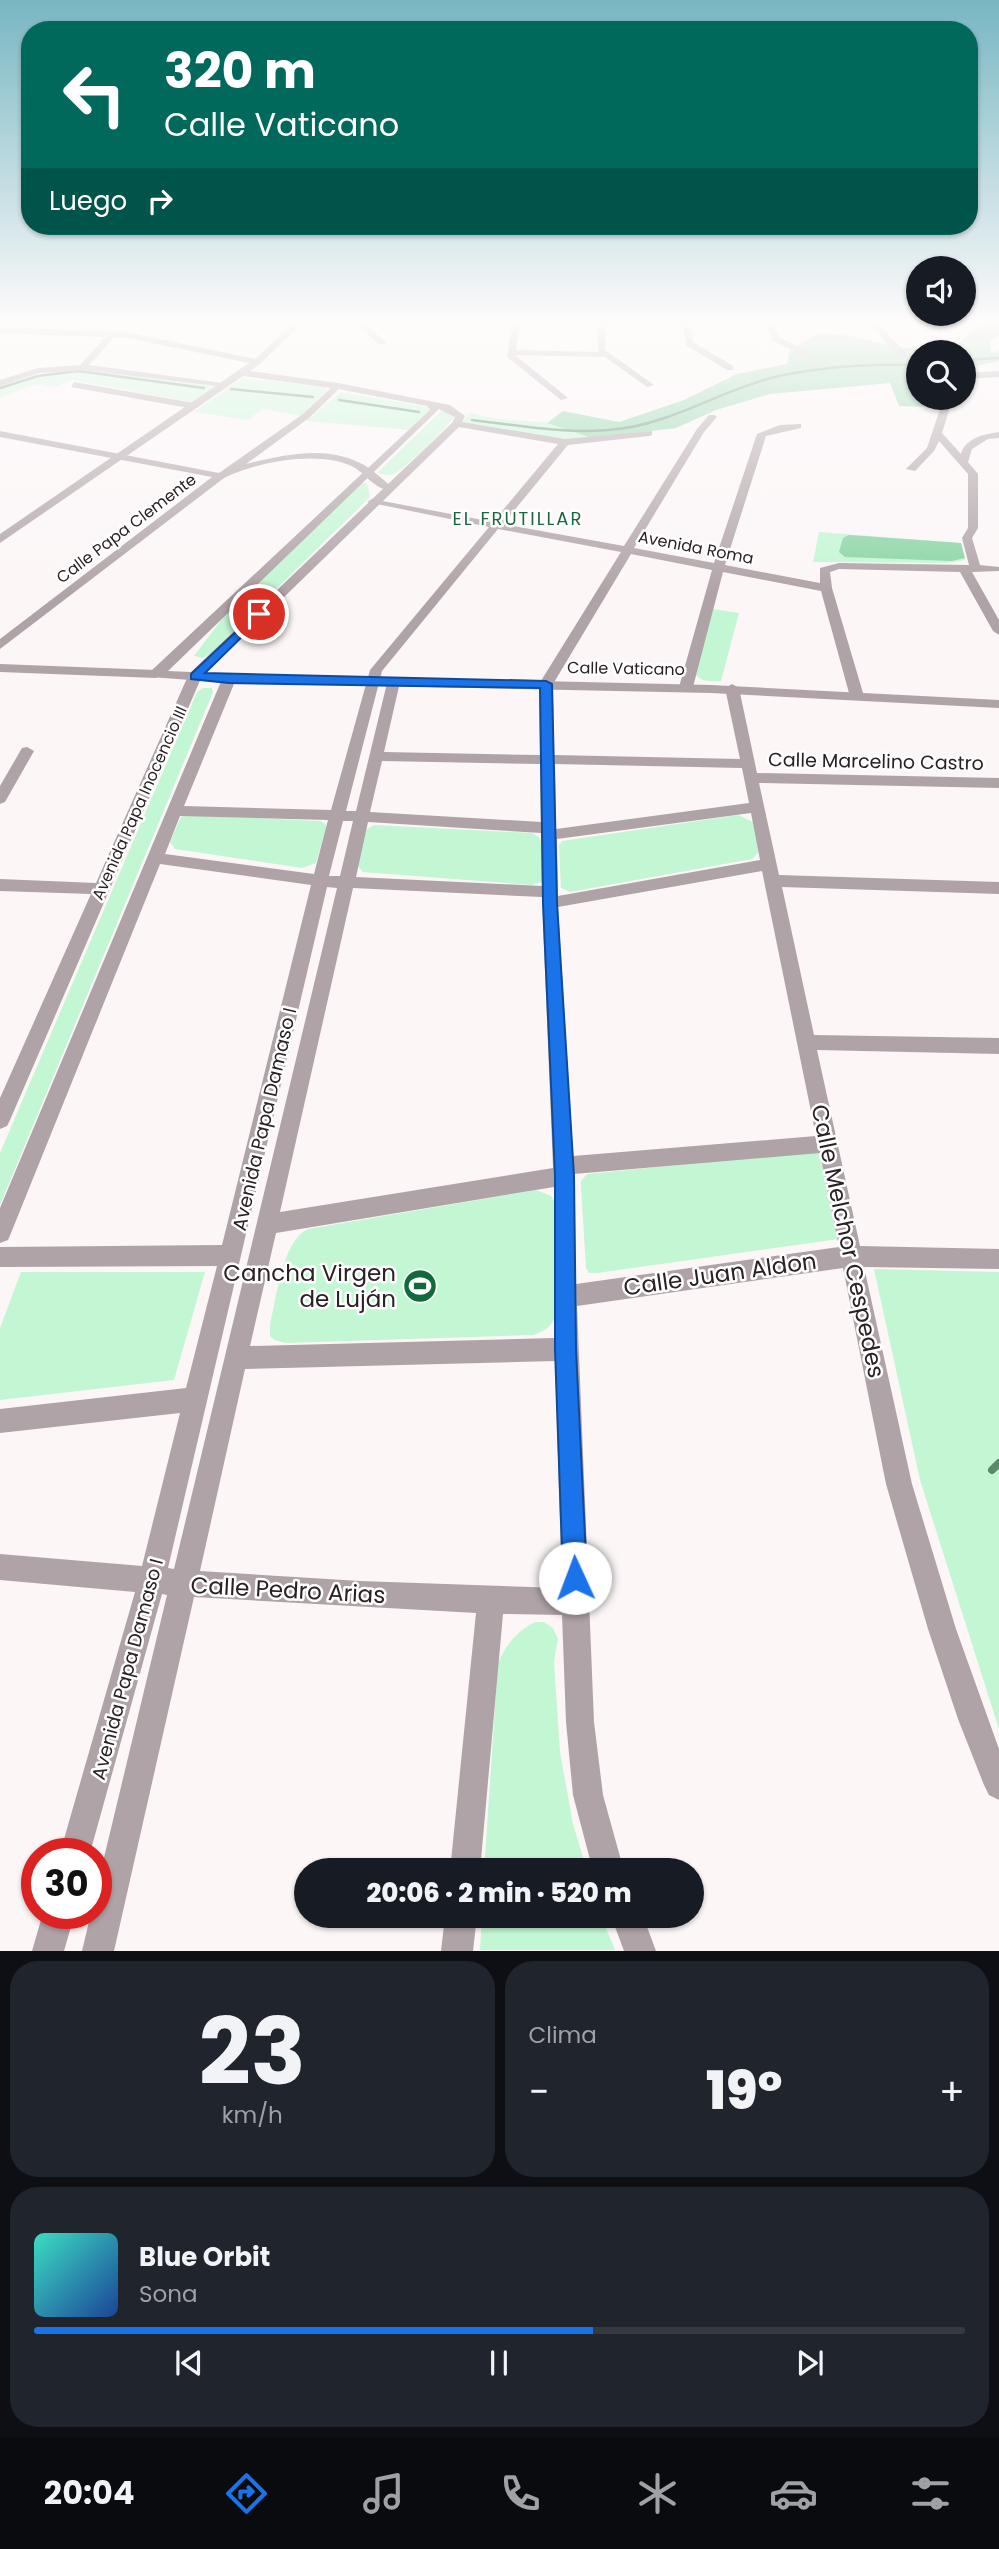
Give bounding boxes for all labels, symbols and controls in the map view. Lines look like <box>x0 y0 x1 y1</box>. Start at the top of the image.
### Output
text: 320 m <box>164 37 316 105</box>
icon: left <box>49 49 140 140</box>
text: Calle Vaticano <box>164 102 399 147</box>
icon: right <box>141 182 179 220</box>
text: Luego <box>49 183 127 219</box>
map controls <box>906 256 976 410</box>
button: sound <box>906 256 976 326</box>
button: search <box>906 340 976 410</box>
street label: Calle Papa Clemente <box>52 468 201 589</box>
district label: EL FRUTILLAR <box>453 506 583 531</box>
street label: Avenida Roma <box>636 525 756 570</box>
pin <box>229 584 289 644</box>
icon: arrive <box>240 595 278 633</box>
street label: Calle Vaticano <box>567 656 685 681</box>
street label: Avenida Papa Inocencio III <box>86 703 193 904</box>
street label: Calle Marcelino Castro <box>768 746 984 777</box>
street label: Avenida Papa Damaso I <box>226 1005 303 1233</box>
street label: Calle Melchor Cespedes <box>803 1101 893 1381</box>
street label: Calle Juan Aldon <box>621 1245 819 1303</box>
place label: Cancha Virgen de Luján <box>223 1257 396 1315</box>
sports icon: Cancha Virgen de Luján <box>401 1267 439 1305</box>
position arrow <box>538 1541 612 1615</box>
street label: Avenida Papa Damaso I <box>85 1556 170 1783</box>
street label: Calle Pedro Arias <box>190 1569 386 1611</box>
speed limit sign: 30 <box>21 1838 112 1929</box>
text: 20:06 · 2 min · 520 m <box>367 1875 632 1911</box>
text: 23 <box>199 1988 306 2116</box>
text: Clima <box>529 2019 597 2051</box>
text: 19° <box>706 2054 783 2127</box>
text: − <box>529 2065 549 2118</box>
text: + <box>939 2065 965 2118</box>
text: km/h <box>222 2099 283 2131</box>
text: Blue Orbit <box>139 2239 270 2275</box>
text: Sona <box>139 2278 198 2310</box>
icon: previous <box>170 2344 208 2382</box>
icon: pause <box>480 2344 518 2382</box>
icon: next <box>791 2344 829 2382</box>
icon: directions <box>222 2469 271 2518</box>
icon: music <box>359 2469 408 2518</box>
icon: phone <box>496 2469 545 2518</box>
icon: climate <box>633 2469 682 2518</box>
icon: car <box>769 2469 818 2518</box>
icon: filters <box>906 2469 955 2518</box>
text: 20:04 <box>44 2470 135 2515</box>

